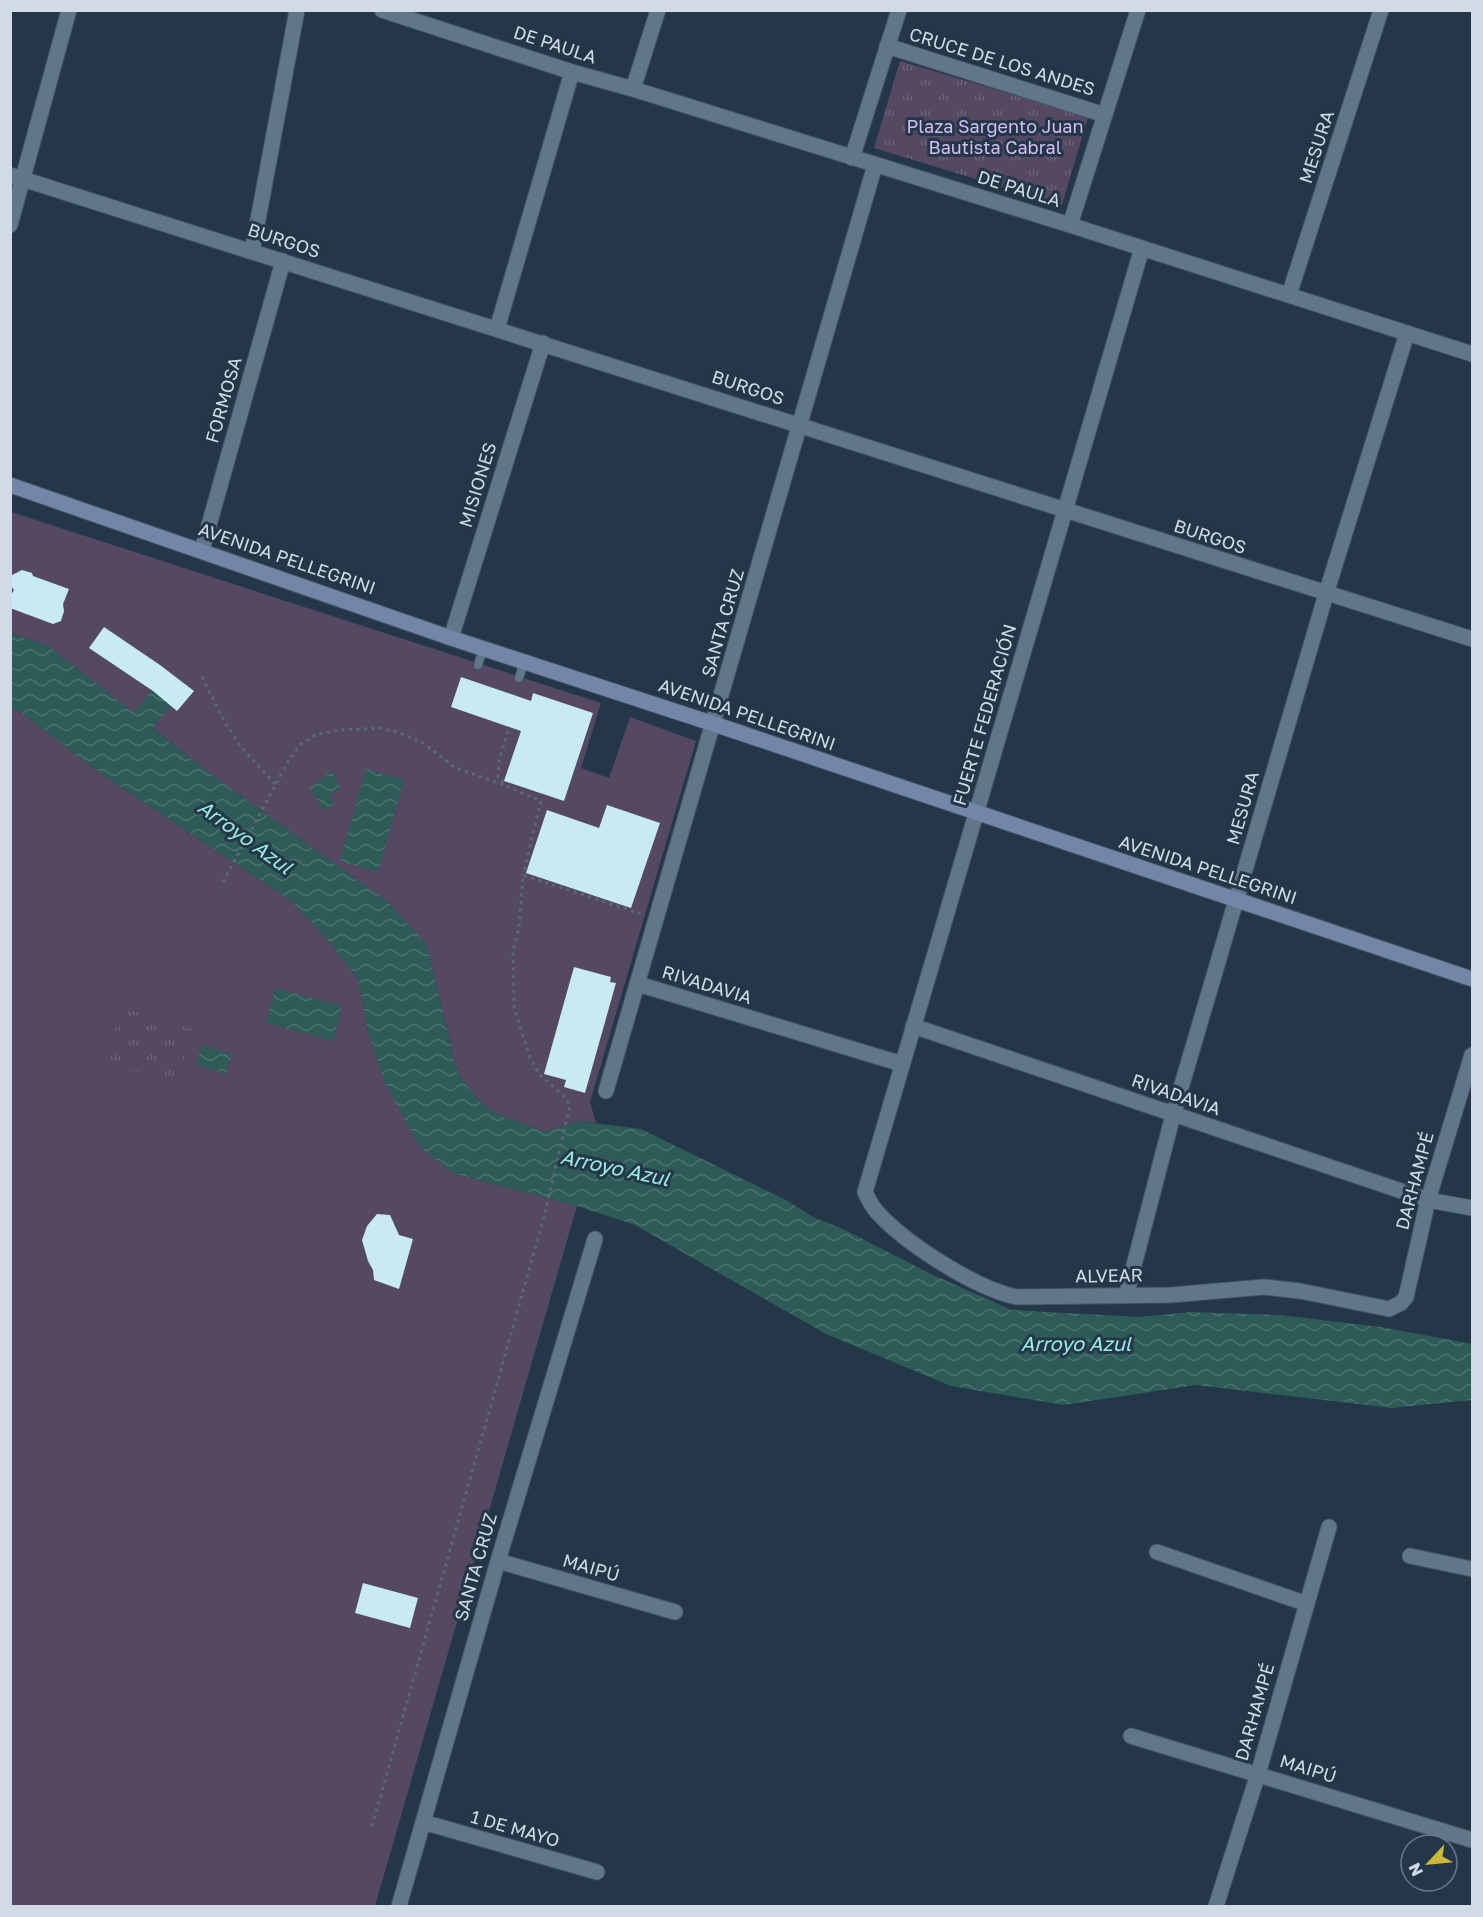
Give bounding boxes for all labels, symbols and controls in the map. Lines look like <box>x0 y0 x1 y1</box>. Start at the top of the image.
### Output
street label: DE PAULA <box>511 20 600 68</box>
street label: CRUCE DE LOS ANDES <box>907 22 1098 100</box>
street label: MESURA <box>1294 107 1338 186</box>
park label: Plaza Sargento Juan Bautista Cabral <box>906 115 1084 158</box>
street label: DE PAULA <box>975 165 1064 211</box>
street label: BURGOS <box>245 218 323 262</box>
street label: FORMOSA <box>200 354 246 445</box>
street label: BURGOS <box>709 365 787 409</box>
street label: MISIONES <box>454 440 500 530</box>
street label: BURGOS <box>1171 514 1249 558</box>
street label: AVENIDA PELLEGRINI <box>196 517 379 599</box>
street label: SANTA CRUZ <box>696 566 748 679</box>
street label: FUERTE FEDERACIÓN <box>948 622 1020 808</box>
street label: AVENIDA PELLEGRINI <box>656 673 839 755</box>
street label: MESURA <box>1221 768 1263 847</box>
water label: Arroyo Azul <box>193 794 298 880</box>
street label: AVENIDA PELLEGRINI <box>1117 830 1300 908</box>
street label: RIVADAVIA <box>660 960 755 1008</box>
street label: RIVADAVIA <box>1129 1069 1224 1120</box>
street label: DARHAMPÉ <box>1390 1129 1438 1232</box>
water label: Arroyo Azul <box>558 1144 672 1191</box>
street label: ALVEAR <box>1075 1263 1143 1287</box>
water label: Arroyo Azul <box>1021 1331 1132 1356</box>
street label: SANTA CRUZ <box>449 1510 501 1623</box>
street label: MAIPÚ <box>560 1548 622 1586</box>
street label: DARHAMPÉ <box>1230 1660 1278 1763</box>
street label: MAIPÚ <box>1277 1749 1339 1787</box>
street label: 1 DE MAYO <box>468 1805 562 1851</box>
north arrow <box>1399 1833 1459 1893</box>
text: N <box>1404 1860 1427 1879</box>

